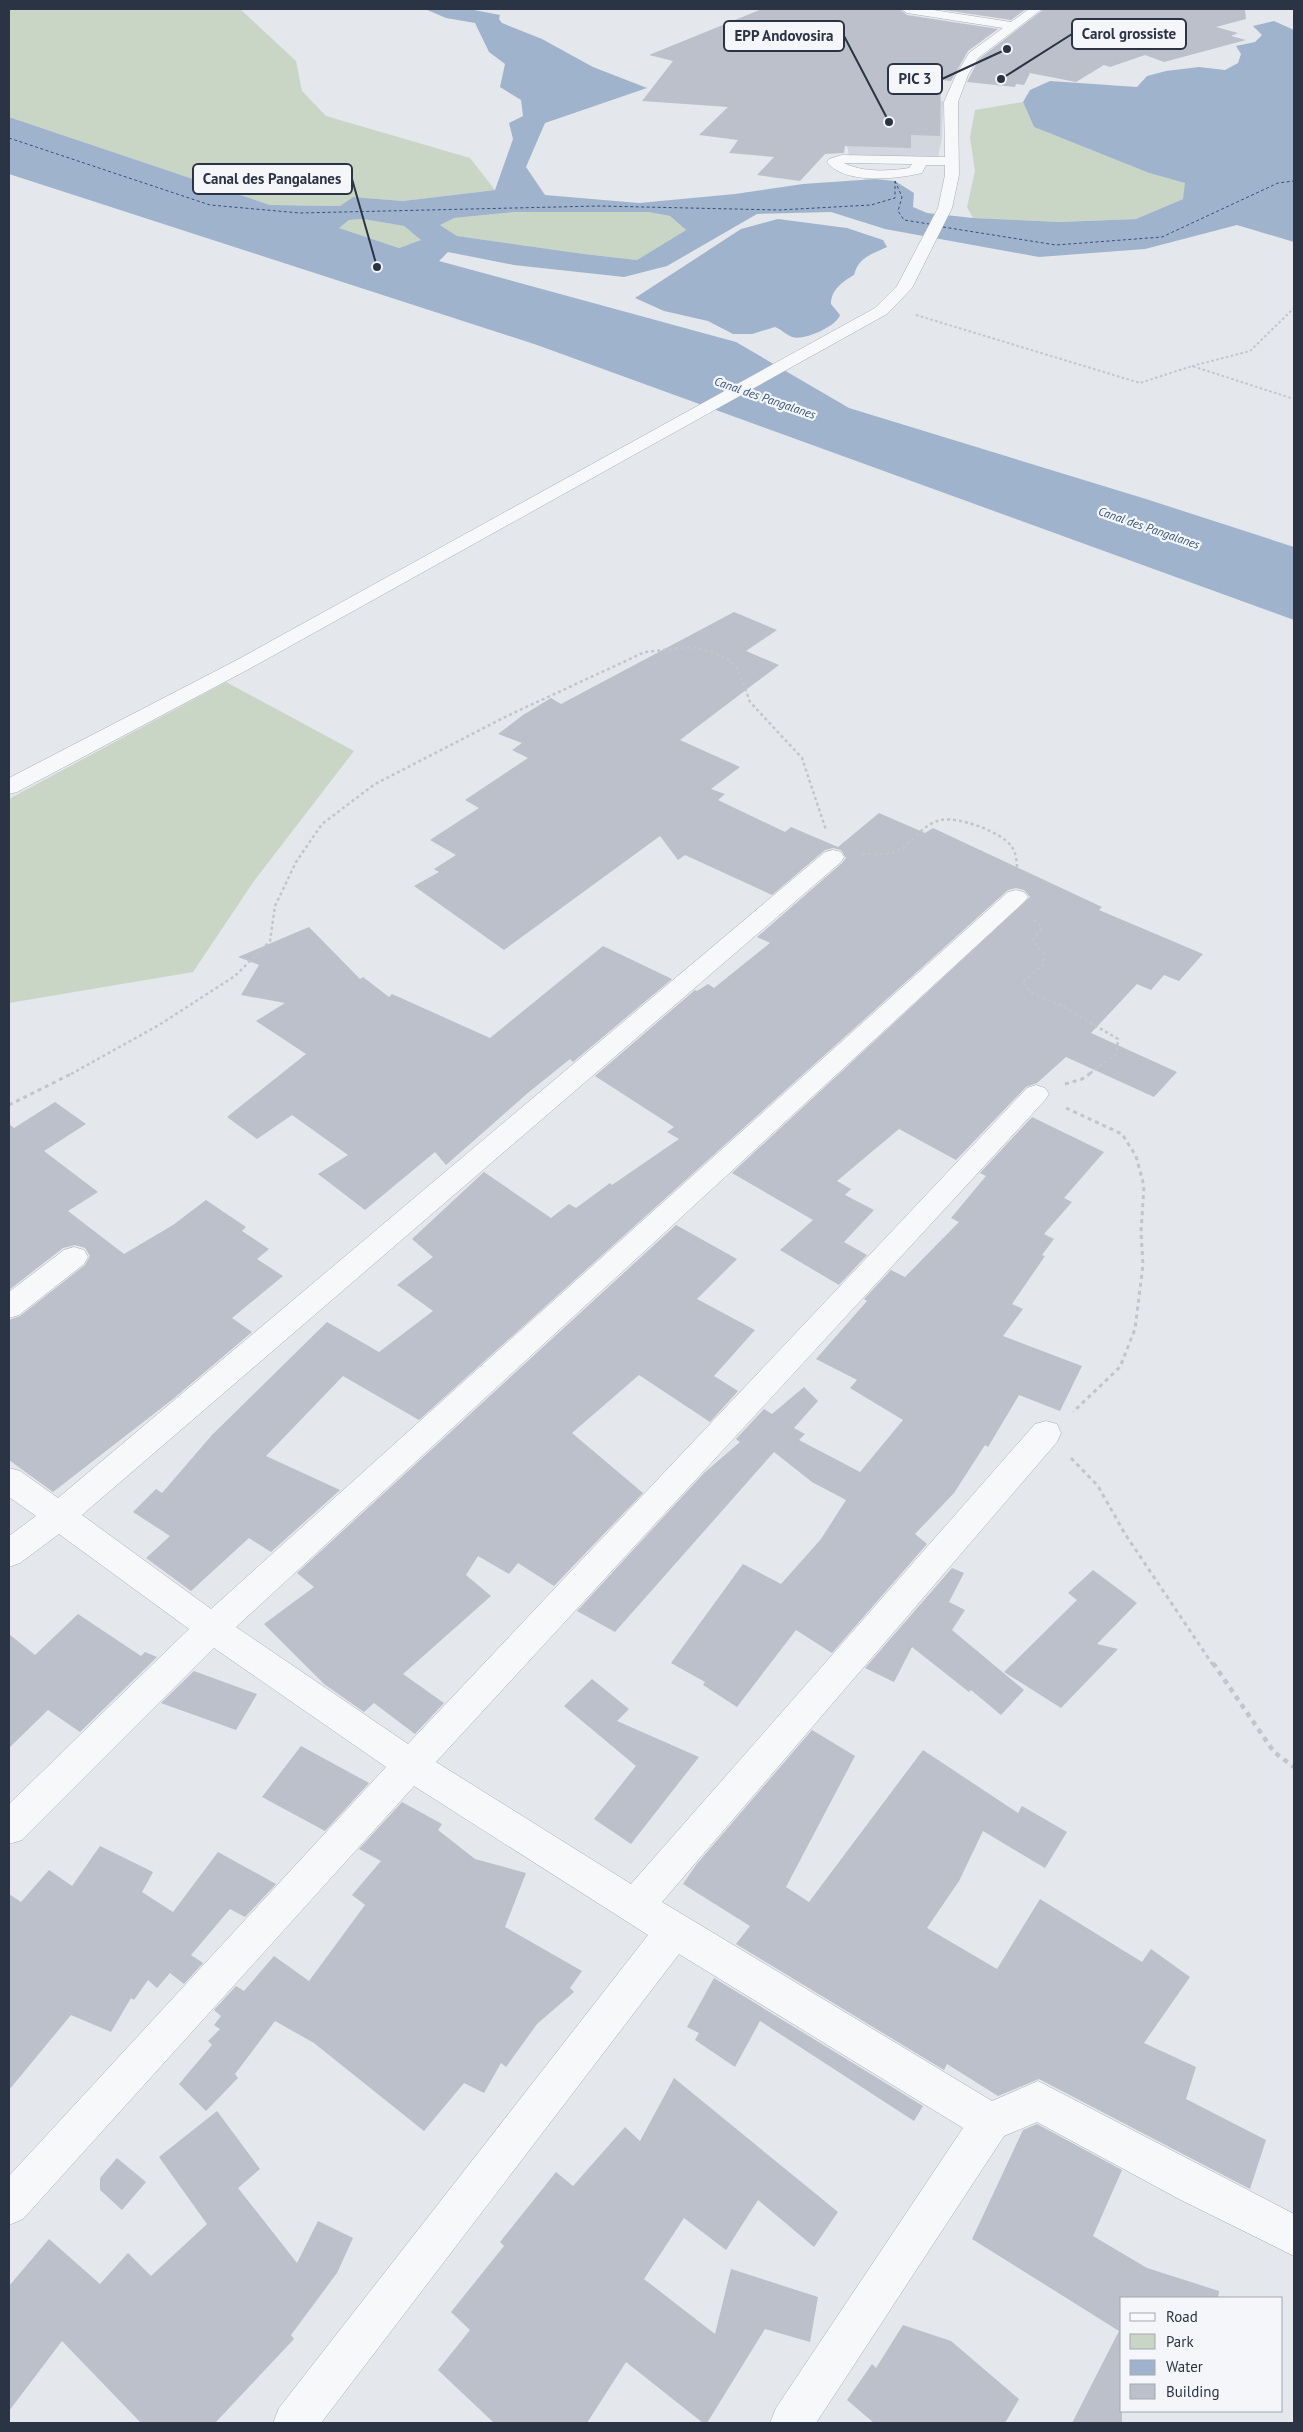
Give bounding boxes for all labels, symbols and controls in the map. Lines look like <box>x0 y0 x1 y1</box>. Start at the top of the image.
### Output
callout: Carol grossiste <box>1072 19 1186 49</box>
callout: EPP Andovosira <box>724 21 844 51</box>
text: Carol grossiste <box>1082 24 1177 43</box>
text: EPP Andovosira <box>735 26 833 45</box>
callout: PIC 3 <box>888 64 942 94</box>
text: PIC 3 <box>899 69 931 88</box>
callout: Canal des Pangalanes <box>193 164 352 194</box>
text: Canal des Pangalanes <box>203 169 341 188</box>
water label: Canal des Pangalanes <box>713 373 818 422</box>
water label: Canal des Pangalanes <box>1097 503 1202 552</box>
legend <box>1120 2297 1283 2412</box>
text: Road <box>1166 2307 1198 2326</box>
text: Park <box>1166 2332 1194 2351</box>
text: Water <box>1166 2357 1203 2376</box>
text: Building <box>1166 2382 1220 2401</box>

